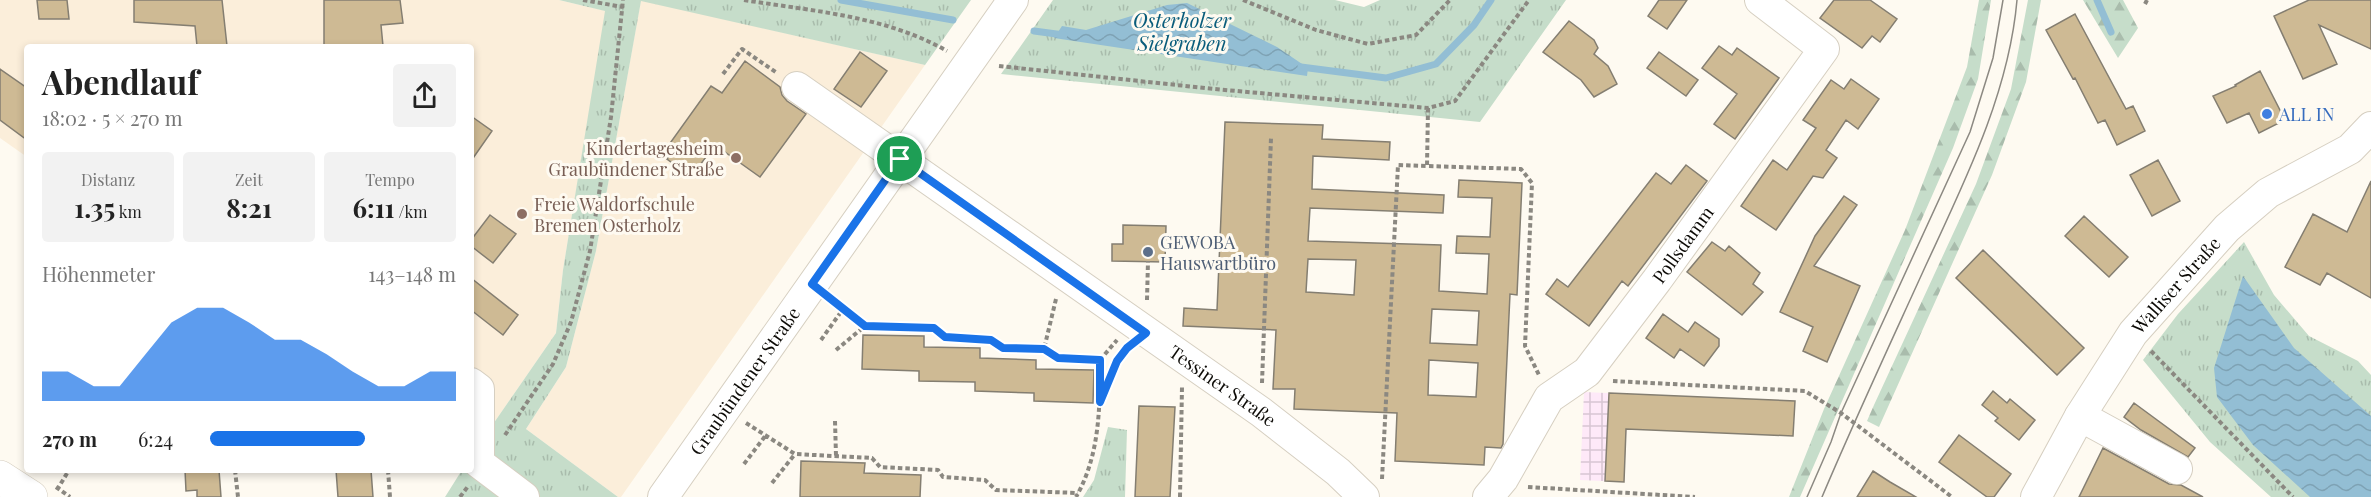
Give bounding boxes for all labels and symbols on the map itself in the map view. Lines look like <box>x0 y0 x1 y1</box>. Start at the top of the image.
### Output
water label: Osterholzer Sielgraben <box>1133 6 1232 56</box>
place label: ALL IN <box>2278 102 2335 126</box>
marker: ALL IN <box>2260 107 2274 121</box>
pin <box>874 133 925 184</box>
place label: Kindertagesheim Graubündener Straße <box>548 136 724 181</box>
marker: Kindertagesheim Graubündener Straße <box>729 151 743 165</box>
place label: Freie Waldorfschule Bremen Osterholz <box>534 192 695 237</box>
street label: Pollsdamm <box>1647 201 1719 288</box>
marker: Freie Waldorfschule Bremen Osterholz <box>515 207 529 221</box>
place label: GEWOBA Hauswartbüro <box>1160 230 1276 275</box>
street label: Walliser Straße <box>2126 232 2226 339</box>
marker: GEWOBA Hauswartbüro <box>1141 245 1155 259</box>
street label: Graubündener Straße <box>684 302 805 460</box>
street label: Tessiner Straße <box>1165 339 1281 431</box>

